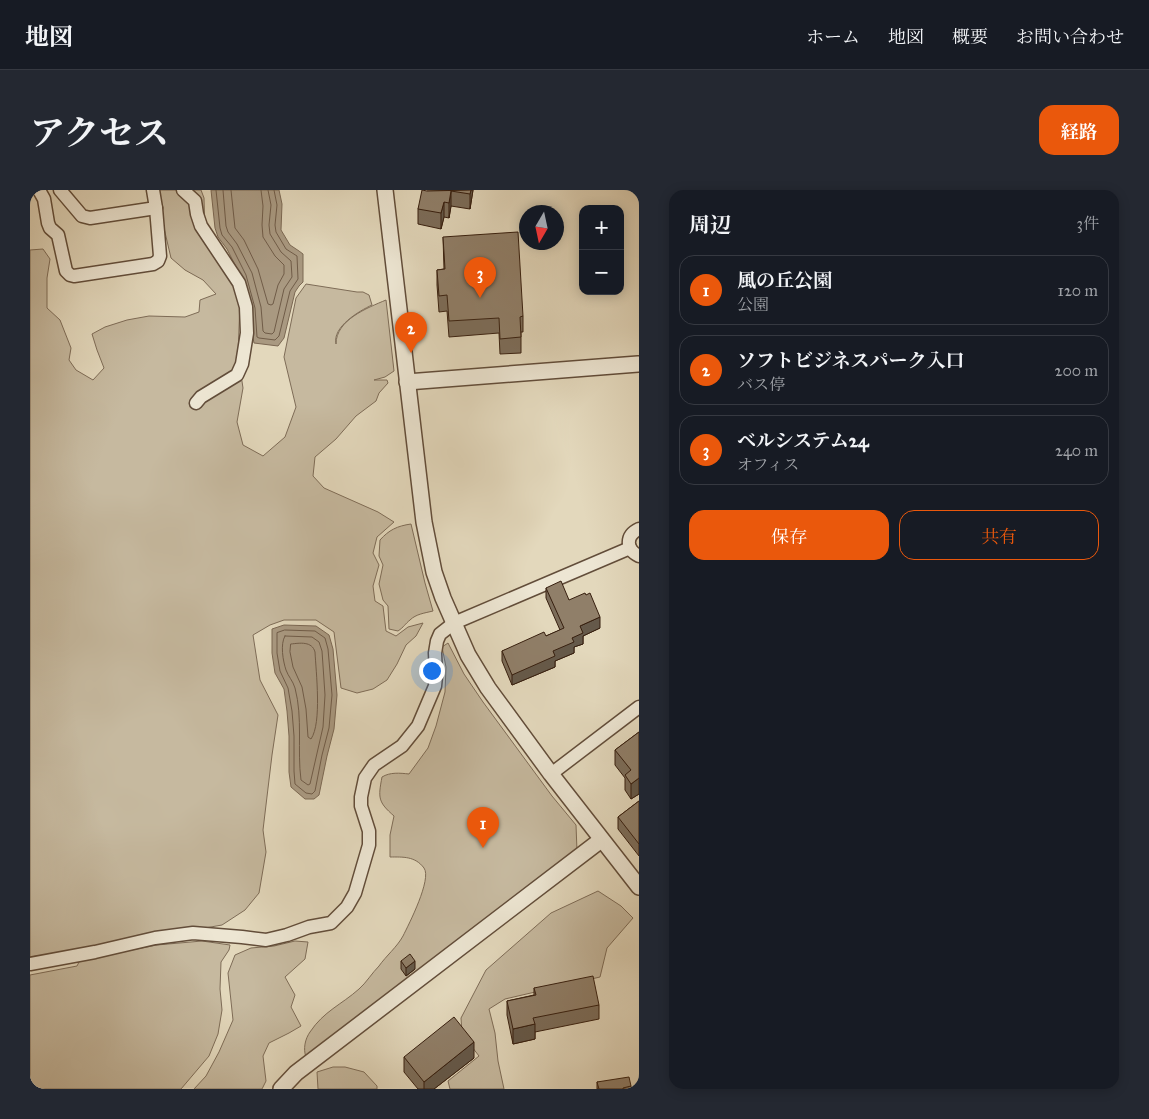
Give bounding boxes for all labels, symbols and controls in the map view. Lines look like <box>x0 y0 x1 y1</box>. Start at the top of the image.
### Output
text: 地図 <box>25 22 73 52</box>
text: ホーム <box>806 26 860 48</box>
text: 地図 <box>888 26 924 48</box>
text: 概要 <box>952 26 988 48</box>
text: お問い合わせ <box>1016 26 1124 48</box>
button: 経路 <box>1039 105 1119 155</box>
text: アクセス <box>30 112 169 155</box>
north arrow <box>519 205 564 250</box>
map controls <box>579 205 624 295</box>
button: + <box>579 205 624 250</box>
text: 周辺 <box>689 212 731 238</box>
text: 3件 <box>1077 214 1099 233</box>
button: − <box>579 250 624 295</box>
pin: 3 <box>464 257 496 298</box>
text: 風の丘公園 <box>737 269 832 292</box>
text: 1 <box>703 281 709 300</box>
text: 120 m <box>1058 281 1098 300</box>
text: 公園 <box>737 295 769 314</box>
pin: 2 <box>395 312 427 353</box>
text: ソフトビジネスパーク入口 <box>737 349 964 372</box>
text: 2 <box>702 361 710 380</box>
text: 200 m <box>1055 361 1098 380</box>
text: バス停 <box>737 375 785 394</box>
text: ベルシステム24 <box>737 429 869 452</box>
text: 3 <box>703 441 709 460</box>
text: 240 m <box>1055 441 1098 460</box>
text: オフィス <box>737 455 799 474</box>
button: 保存 <box>689 510 889 560</box>
button: 共有 <box>899 510 1099 560</box>
your location <box>419 658 445 684</box>
pin: 1 <box>467 807 499 848</box>

